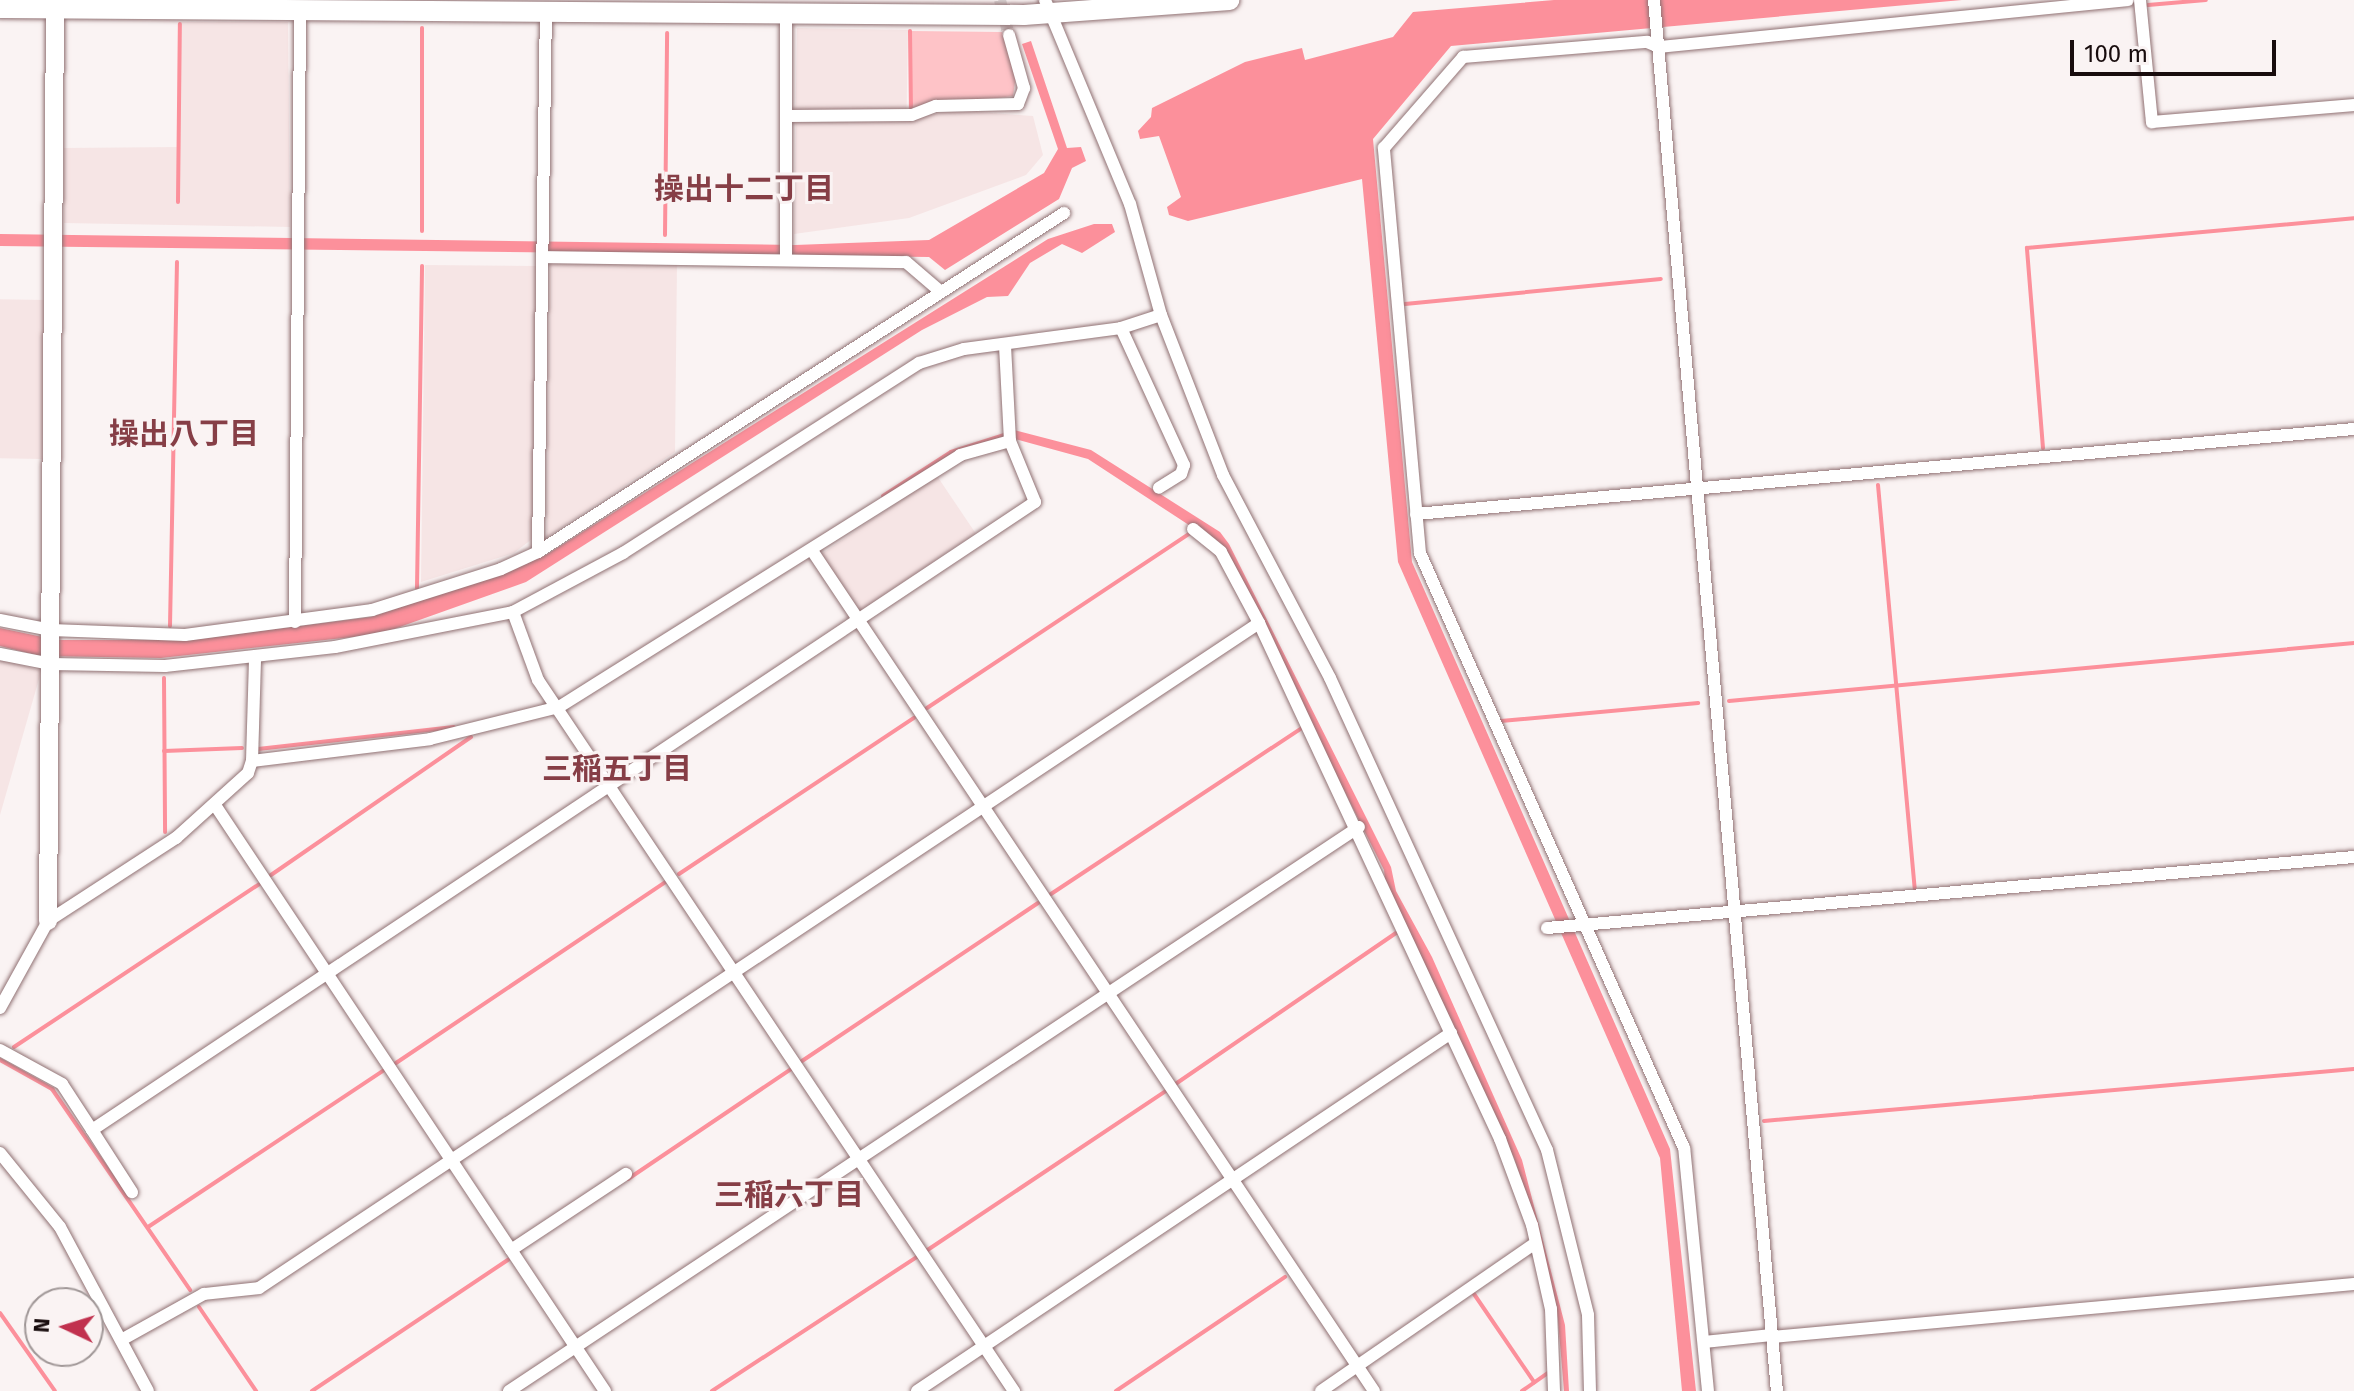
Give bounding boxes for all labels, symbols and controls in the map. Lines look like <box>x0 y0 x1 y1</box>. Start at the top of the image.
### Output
scale bar <box>2074 24 2280 74</box>
text: 100 m <box>2084 40 2148 68</box>
district label: 操出十二丁目 <box>654 171 834 207</box>
district label: 操出八丁目 <box>109 416 259 452</box>
district label: 三稲五丁目 <box>542 751 692 787</box>
district label: 三稲六丁目 <box>714 1177 864 1213</box>
north arrow <box>24 1287 104 1367</box>
text: N <box>28 1317 56 1334</box>

